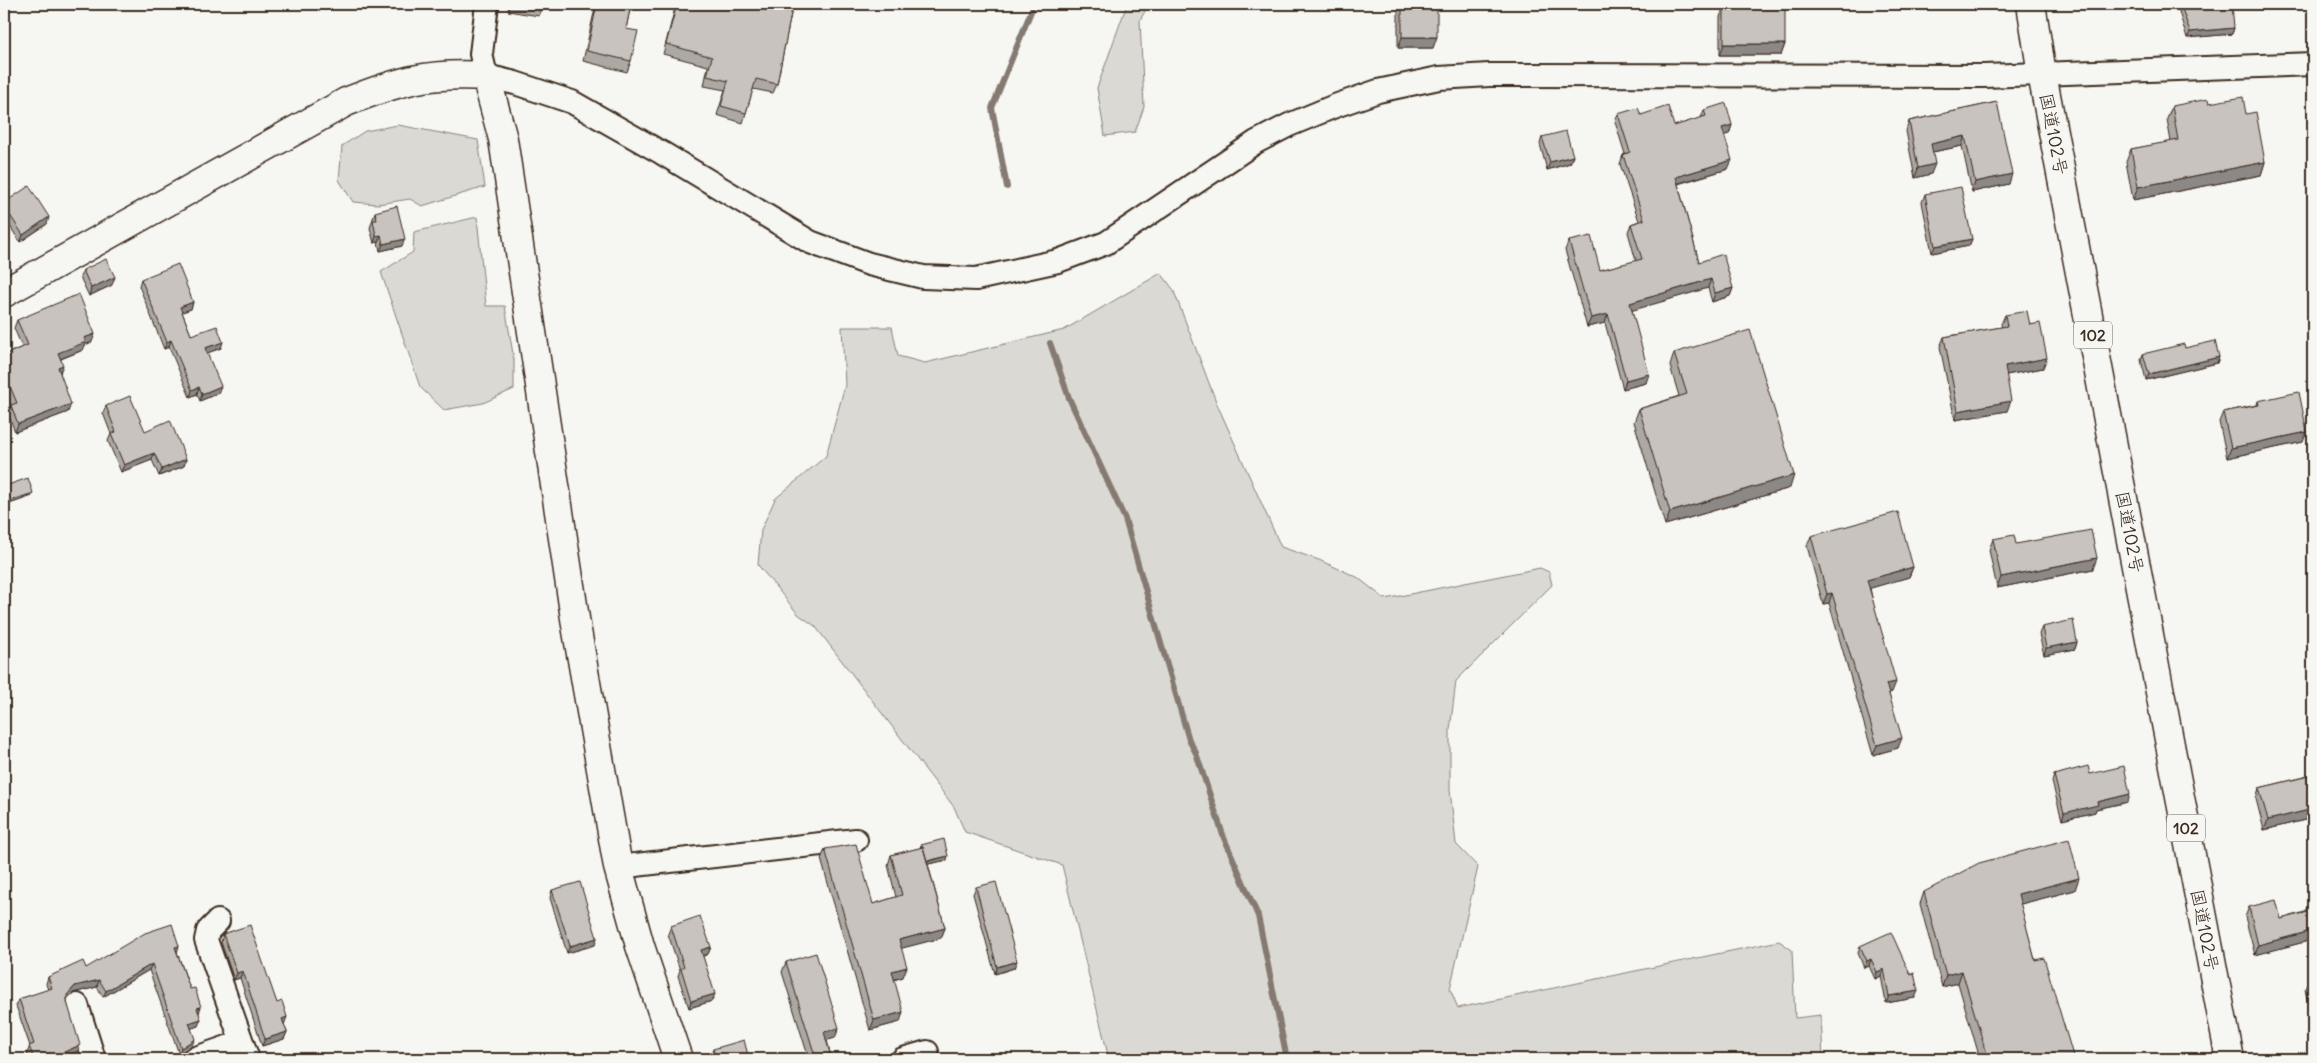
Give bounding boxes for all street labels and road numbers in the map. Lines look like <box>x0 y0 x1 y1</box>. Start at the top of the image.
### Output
street label: 国道102号 <box>2035 91 2073 177</box>
road number: 102 <box>2074 322 2112 348</box>
street label: 国道102号 <box>2111 489 2149 575</box>
road number: 102 <box>2167 814 2205 841</box>
street label: 国道102号 <box>2186 887 2224 973</box>

